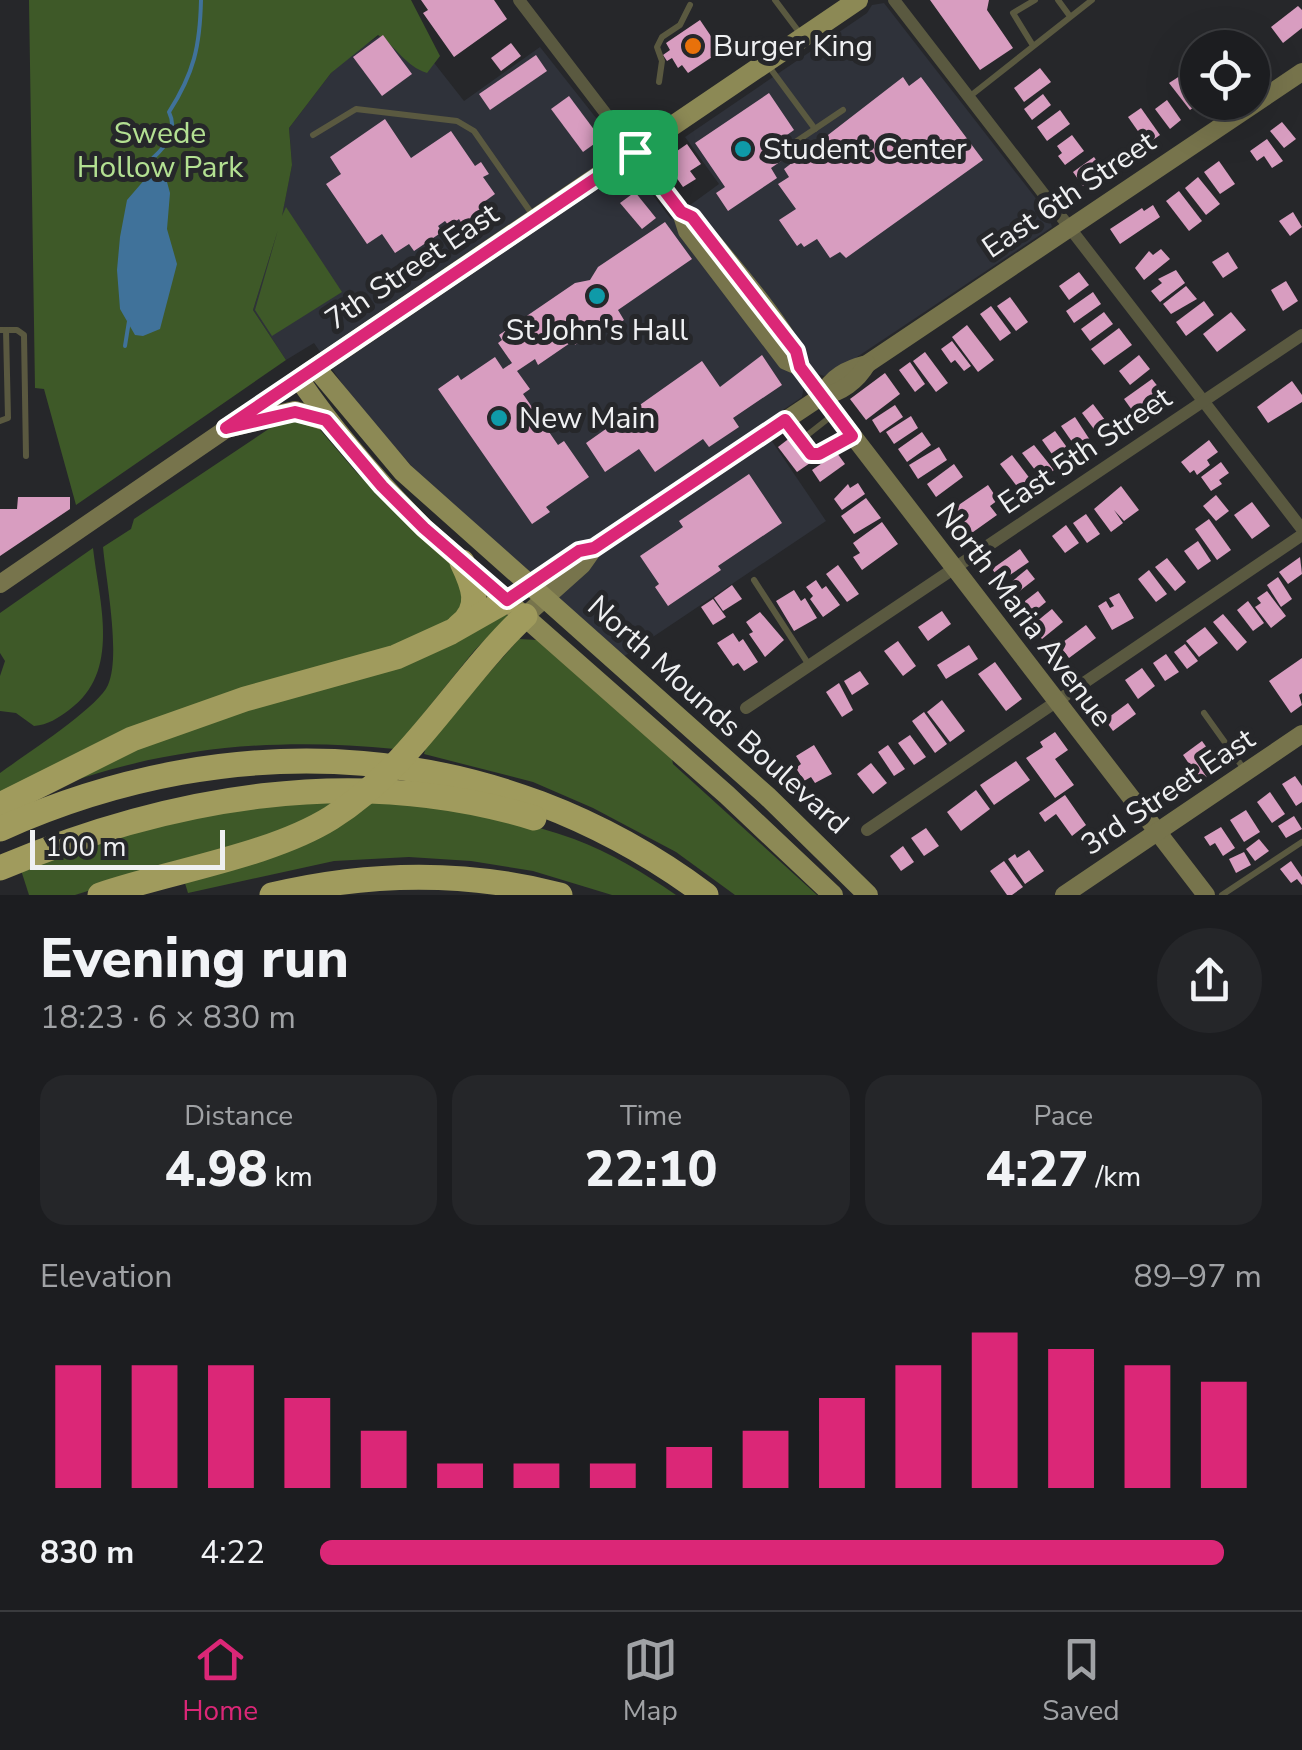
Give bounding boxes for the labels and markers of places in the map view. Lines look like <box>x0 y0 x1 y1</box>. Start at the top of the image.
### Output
place label: Burger King <box>713 26 873 67</box>
marker: Burger King <box>682 35 704 57</box>
pin <box>593 110 678 195</box>
place label: Student Center <box>763 129 967 170</box>
marker: Student Center <box>732 138 754 160</box>
marker: St John's Hall <box>586 285 608 307</box>
place label: St John's Hall <box>506 310 688 351</box>
place label: New Main <box>519 398 655 439</box>
marker: New Main <box>488 407 510 429</box>

